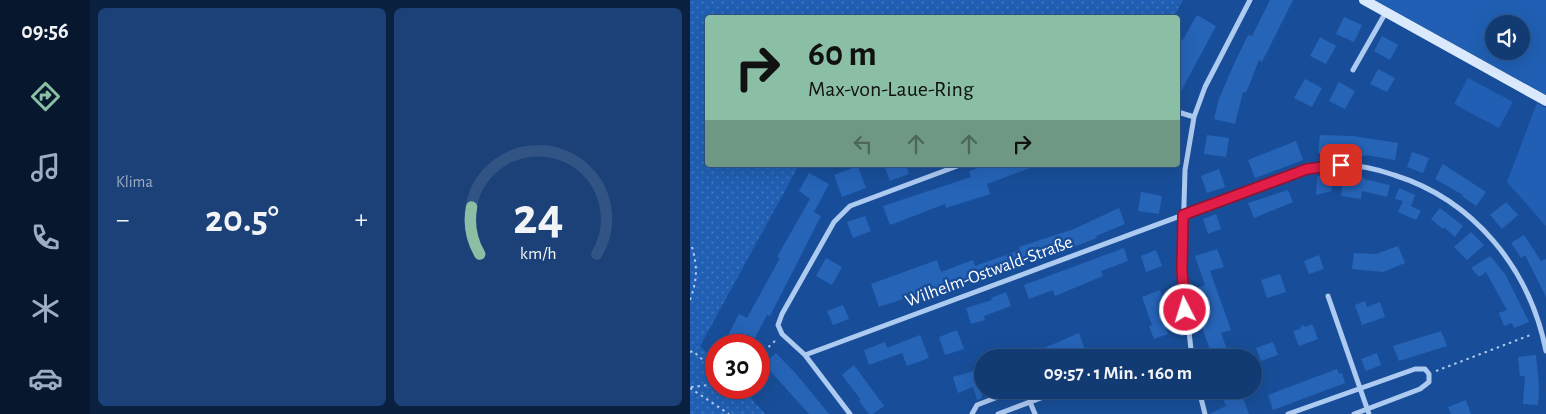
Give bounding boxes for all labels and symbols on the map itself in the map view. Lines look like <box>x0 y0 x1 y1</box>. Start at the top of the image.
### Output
pin <box>1320 144 1362 186</box>
street label: Wilhelm-Ostwald-Straße <box>903 233 1075 311</box>
position arrow <box>1158 283 1210 335</box>
speed limit sign: 30 <box>705 334 770 399</box>

